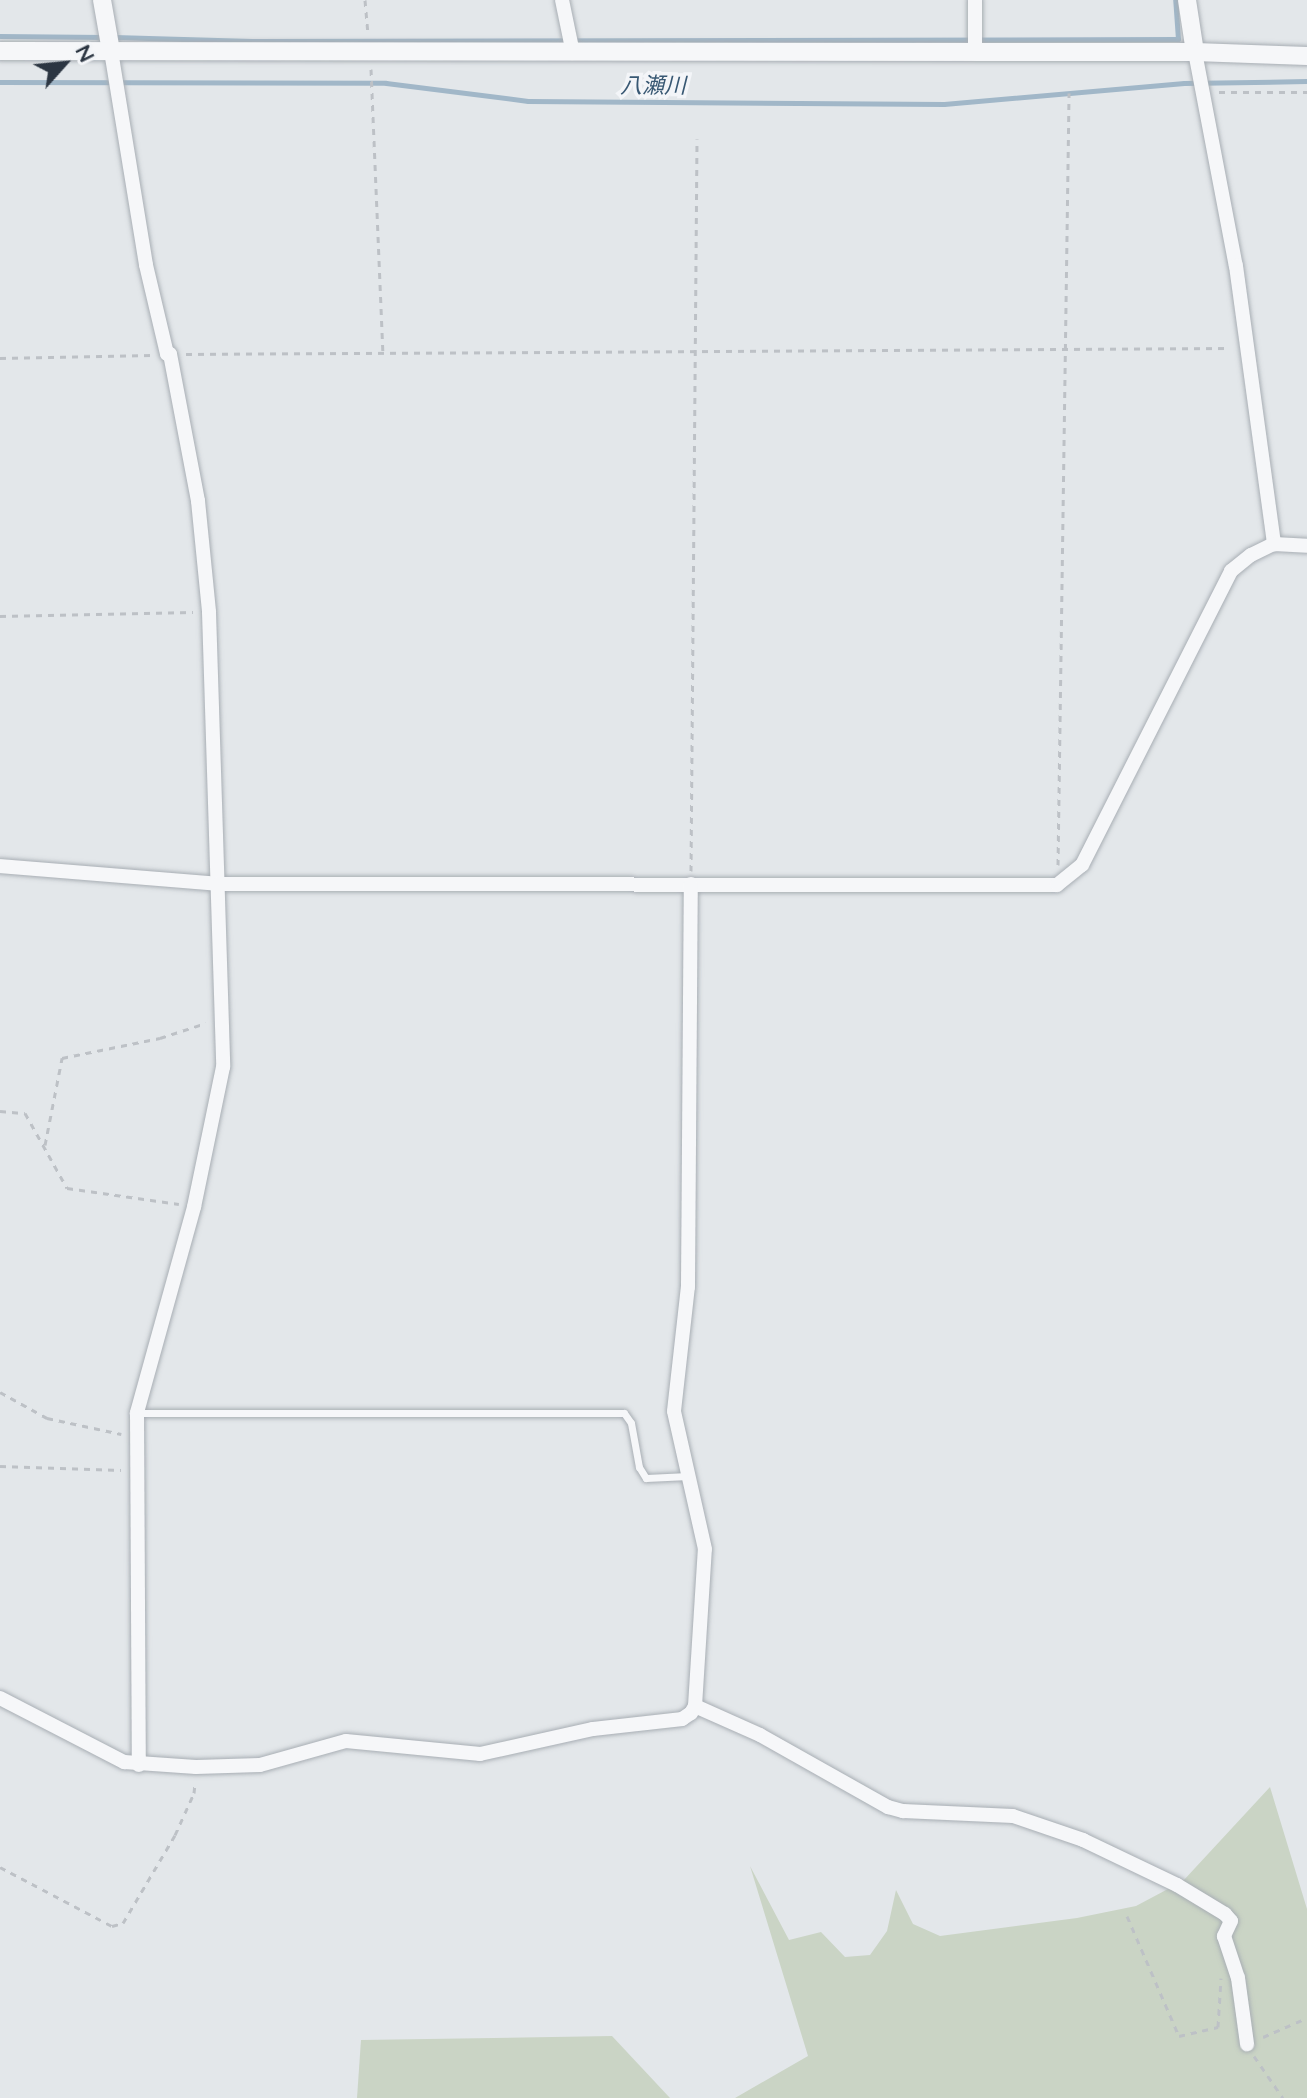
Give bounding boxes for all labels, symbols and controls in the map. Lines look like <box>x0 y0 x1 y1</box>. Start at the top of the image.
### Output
north arrow <box>24 24 104 104</box>
text: N <box>69 40 102 67</box>
water label: 八瀬川 <box>620 73 686 99</box>

